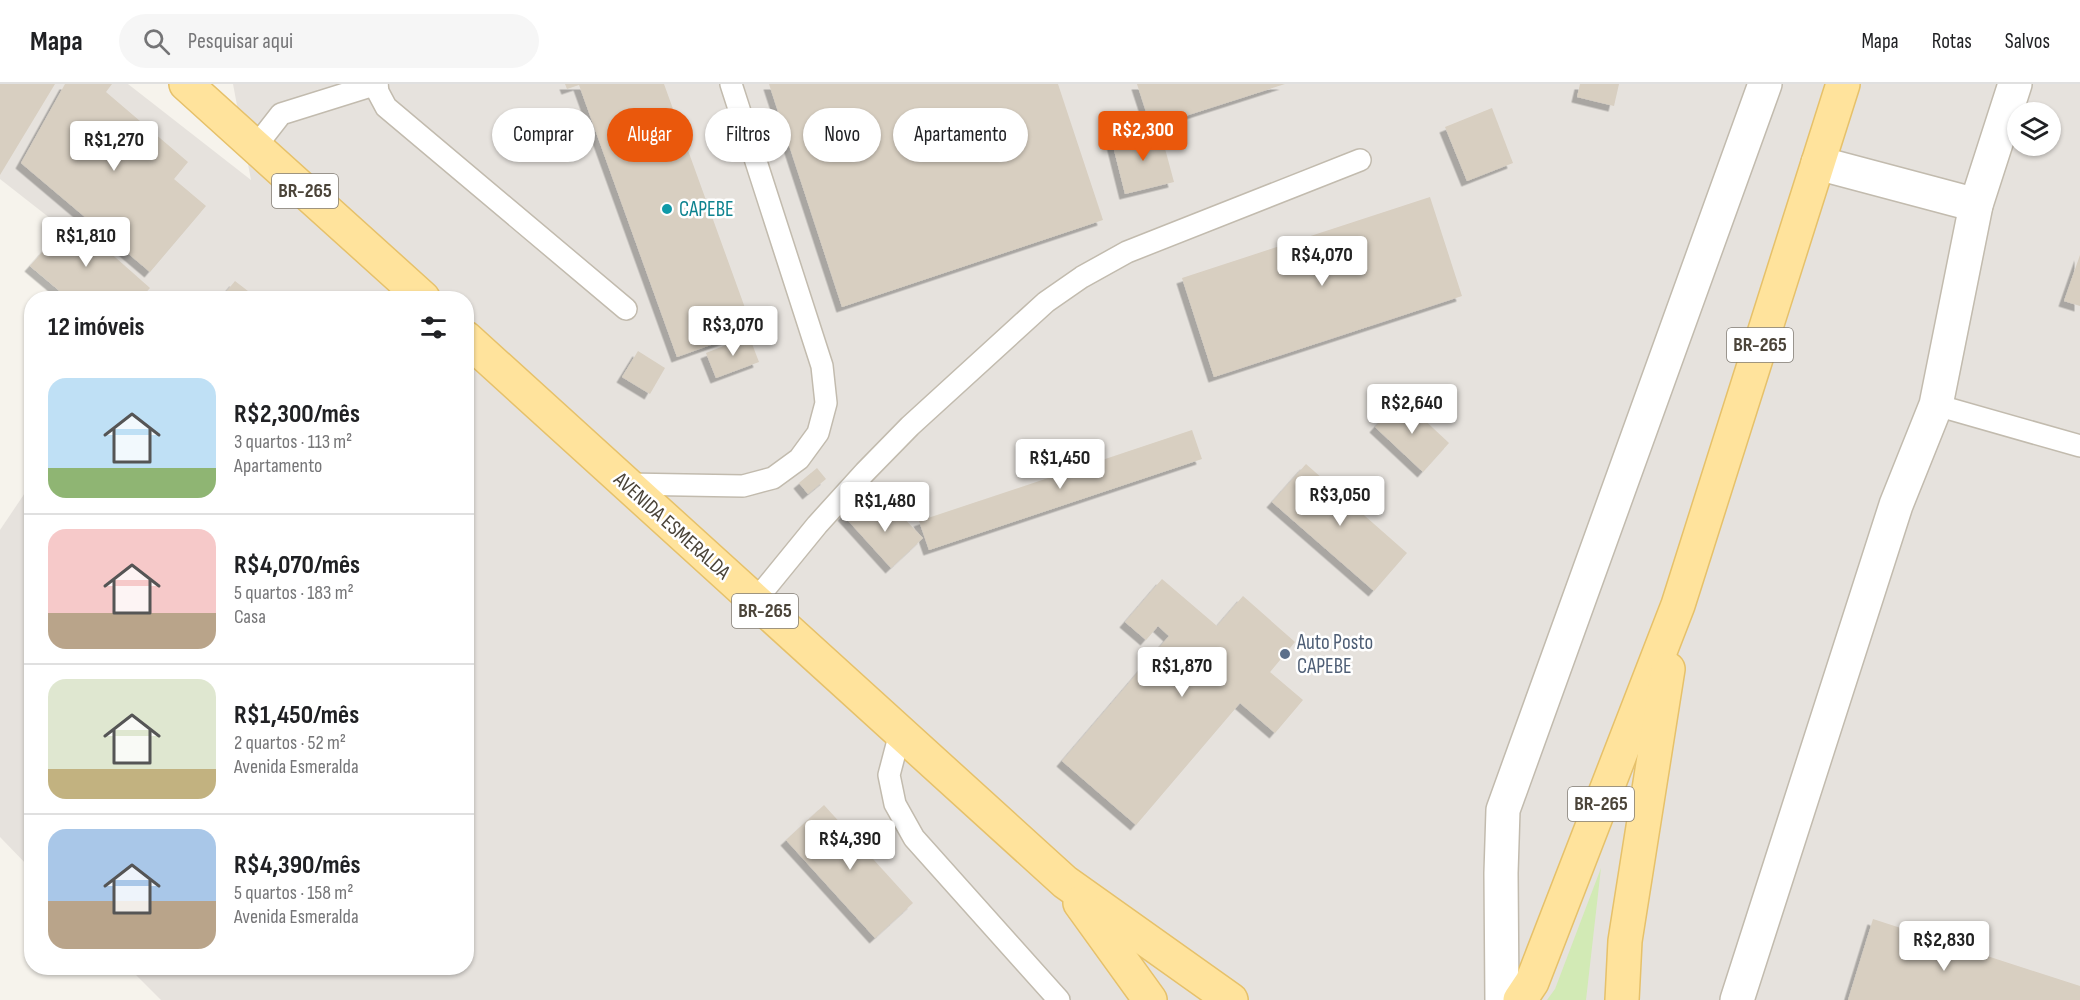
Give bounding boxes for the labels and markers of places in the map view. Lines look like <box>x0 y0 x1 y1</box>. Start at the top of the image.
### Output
pin: R$2,300 <box>1088 111 1198 162</box>
pin: R$1,270 <box>59 121 169 172</box>
place label: CAPEBE <box>679 197 734 222</box>
marker: CAPEBE <box>660 202 674 216</box>
pin: R$1,810 <box>31 217 141 268</box>
pin: R$4,070 <box>1267 236 1377 287</box>
pin: R$3,070 <box>678 306 788 357</box>
pin: R$2,640 <box>1357 384 1467 435</box>
pin: R$1,450 <box>1005 439 1115 490</box>
pin: R$3,050 <box>1285 476 1395 527</box>
pin: R$1,480 <box>830 482 940 533</box>
place label: Auto Posto CAPEBE <box>1296 630 1373 679</box>
pin: R$1,870 <box>1127 647 1237 698</box>
marker: Auto Posto CAPEBE <box>1278 647 1292 661</box>
pin: R$4,390 <box>795 820 905 871</box>
pin: R$2,830 <box>1889 921 1999 972</box>

